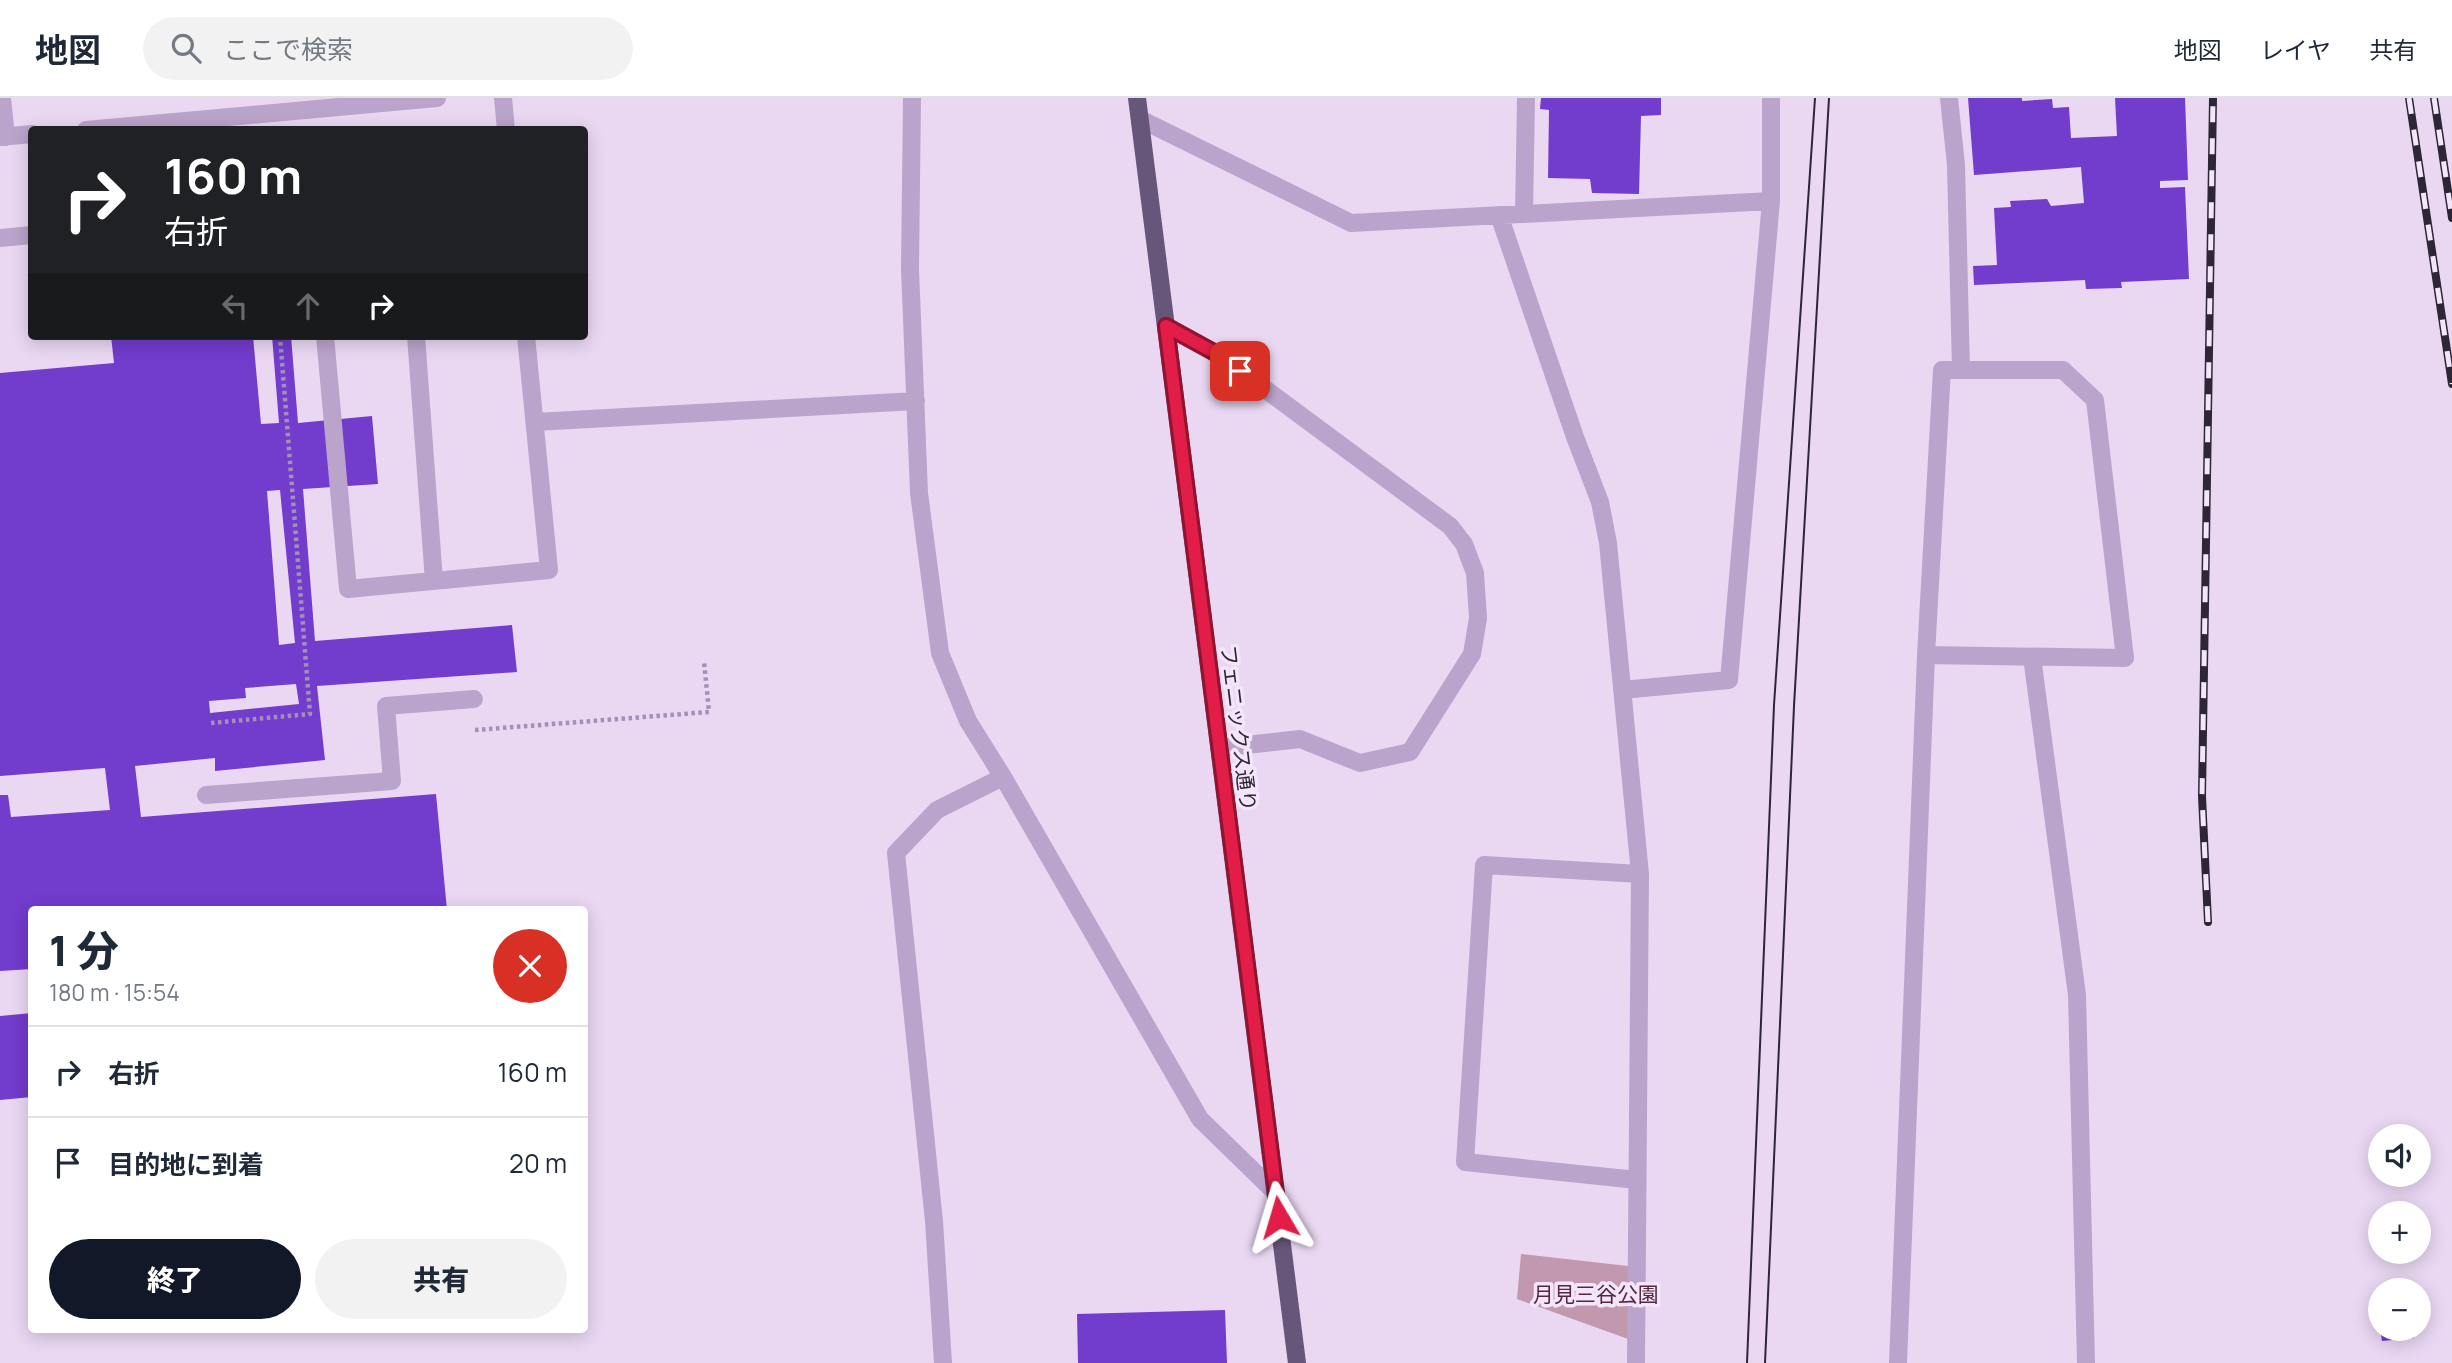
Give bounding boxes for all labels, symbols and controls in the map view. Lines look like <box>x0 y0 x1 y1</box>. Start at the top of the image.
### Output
search box <box>143 17 633 80</box>
text: 地図 <box>35 27 101 72</box>
icon: search <box>167 29 205 67</box>
text: ここで検索 <box>223 31 353 67</box>
text: 地図 <box>2174 33 2222 66</box>
text: レイヤ <box>2260 33 2331 66</box>
text: 共有 <box>2369 33 2417 66</box>
text: 160 m <box>164 142 302 209</box>
icon: right <box>49 154 140 245</box>
text: 右折 <box>164 209 228 253</box>
icon: left <box>216 287 254 325</box>
icon: ahead <box>289 287 327 325</box>
icon: right <box>362 287 400 325</box>
pin <box>1210 341 1270 401</box>
icon: arrive <box>1221 352 1259 390</box>
street label: フェニックス通り <box>1215 643 1263 813</box>
text: 1 分 <box>49 921 118 979</box>
button: close <box>493 929 567 1003</box>
text: 180 m · 15:54 <box>49 976 180 1008</box>
icon: right <box>49 1053 87 1091</box>
text: 160 m <box>498 1054 567 1090</box>
text: 右折 <box>108 1055 160 1091</box>
map controls <box>2368 1124 2431 1341</box>
button: sound <box>2368 1124 2431 1187</box>
icon: arrive <box>49 1144 87 1182</box>
text: 20 m <box>509 1145 567 1181</box>
text: 目的地に到着 <box>108 1146 264 1182</box>
position arrow <box>1242 1180 1316 1254</box>
button: + <box>2368 1201 2431 1264</box>
button: 終了 <box>49 1239 301 1319</box>
button: 共有 <box>315 1239 567 1319</box>
button: − <box>2368 1278 2431 1341</box>
park label: 月見三谷公園 <box>1533 1280 1659 1308</box>

